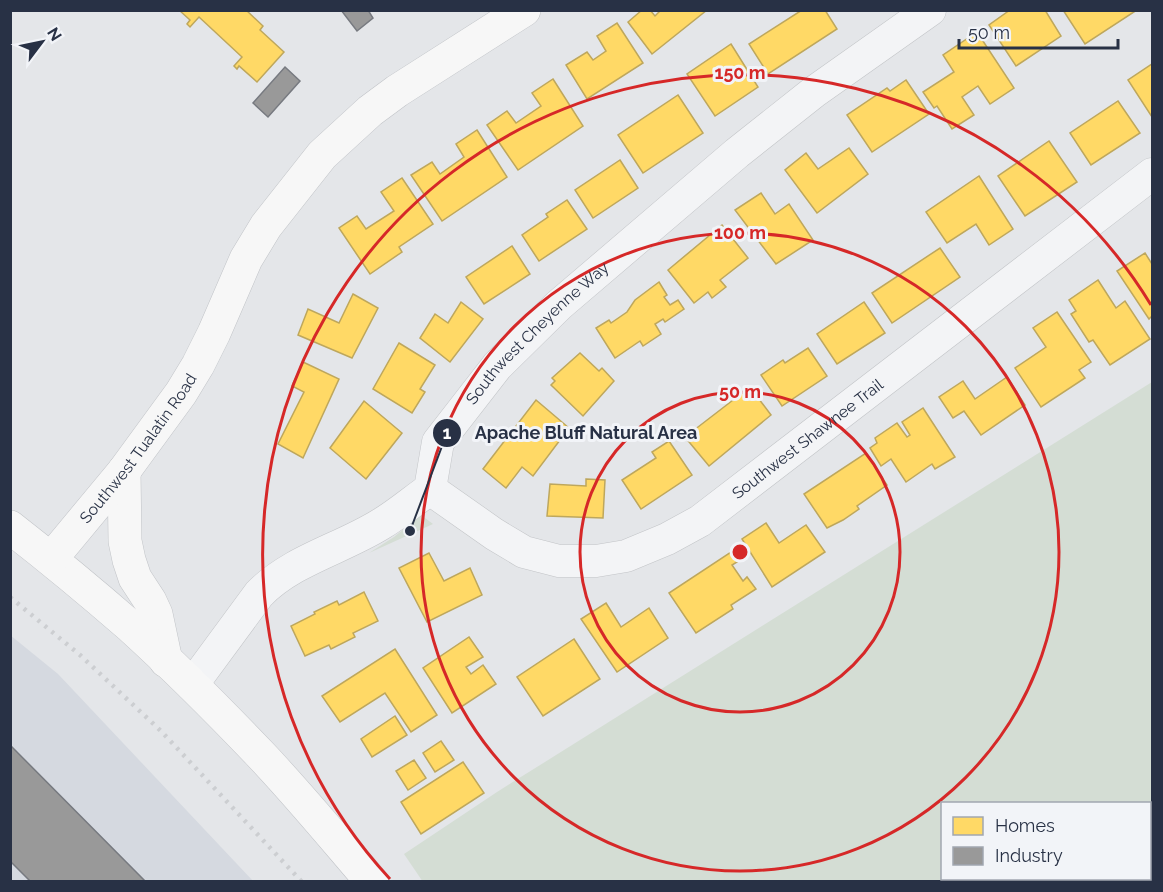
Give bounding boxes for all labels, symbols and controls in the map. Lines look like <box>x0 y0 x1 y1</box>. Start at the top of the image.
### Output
north arrow <box>12 12 72 72</box>
scale bar <box>959 12 1118 50</box>
text: 50 m <box>968 22 1010 43</box>
text: N <box>43 24 66 45</box>
text: 150 m <box>715 62 766 83</box>
text: 100 m <box>714 222 766 243</box>
street label: Southwest Cheyenne Way <box>461 257 612 408</box>
street label: Southwest Tualatin Road <box>75 370 200 527</box>
street label: Southwest Shawnee Trail <box>728 374 887 503</box>
text: 50 m <box>719 381 761 402</box>
callout: Apache Bluff Natural Area <box>432 415 710 451</box>
text: 1 <box>443 422 452 443</box>
text: Apache Bluff Natural Area <box>475 422 697 443</box>
centre of rings <box>730 542 750 562</box>
legend <box>941 802 1151 880</box>
text: Homes <box>995 815 1055 836</box>
text: Industry <box>995 845 1063 866</box>

